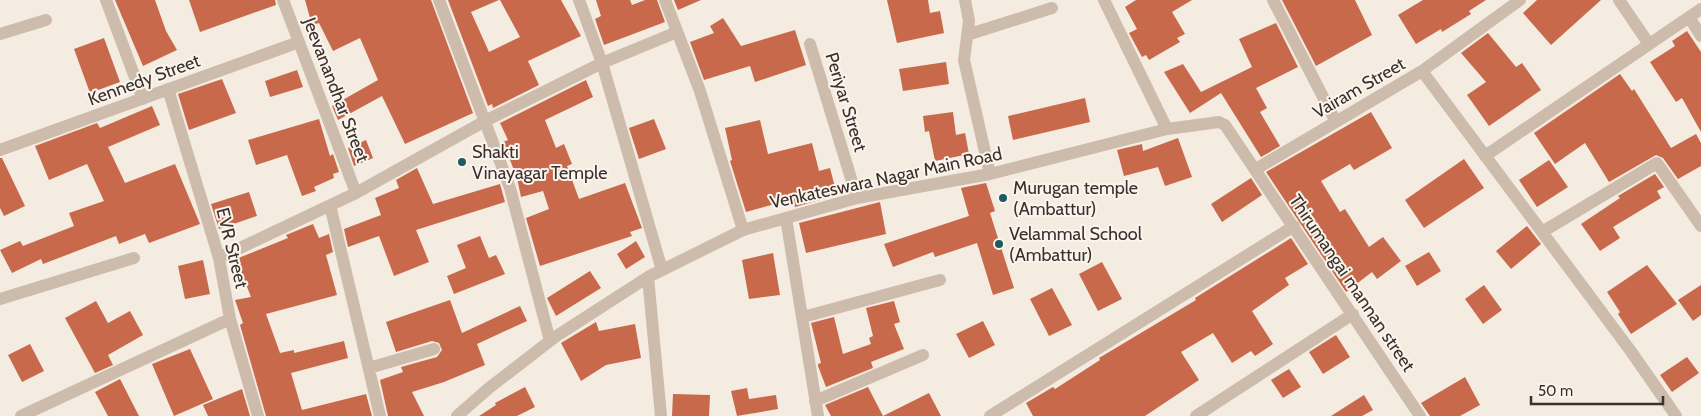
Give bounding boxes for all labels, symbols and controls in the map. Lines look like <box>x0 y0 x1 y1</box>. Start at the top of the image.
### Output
street label: Jeevanandhar Street <box>298 14 374 165</box>
street label: Kennedy Street <box>85 50 203 110</box>
street label: Periyar Street <box>821 50 871 154</box>
street label: Vairam Street <box>1309 53 1409 123</box>
place label: Shakti Vinayagar Temple <box>472 141 607 184</box>
street label: Venkateswara Nagar Main Road <box>768 143 1004 213</box>
marker: Shakti Vinayagar Temple <box>456 156 468 168</box>
place label: Murugan temple (Ambattur) <box>1013 177 1138 220</box>
street label: Thirumangai mannan street <box>1284 190 1420 376</box>
marker: Murugan temple (Ambattur) <box>997 192 1009 204</box>
street label: EVR Street <box>211 205 253 291</box>
place label: Velammal School (Ambattur) <box>1009 223 1143 266</box>
marker: Velammal School (Ambattur) <box>993 238 1005 250</box>
scale bar <box>1531 374 1664 406</box>
text: 50 m <box>1538 382 1573 400</box>

